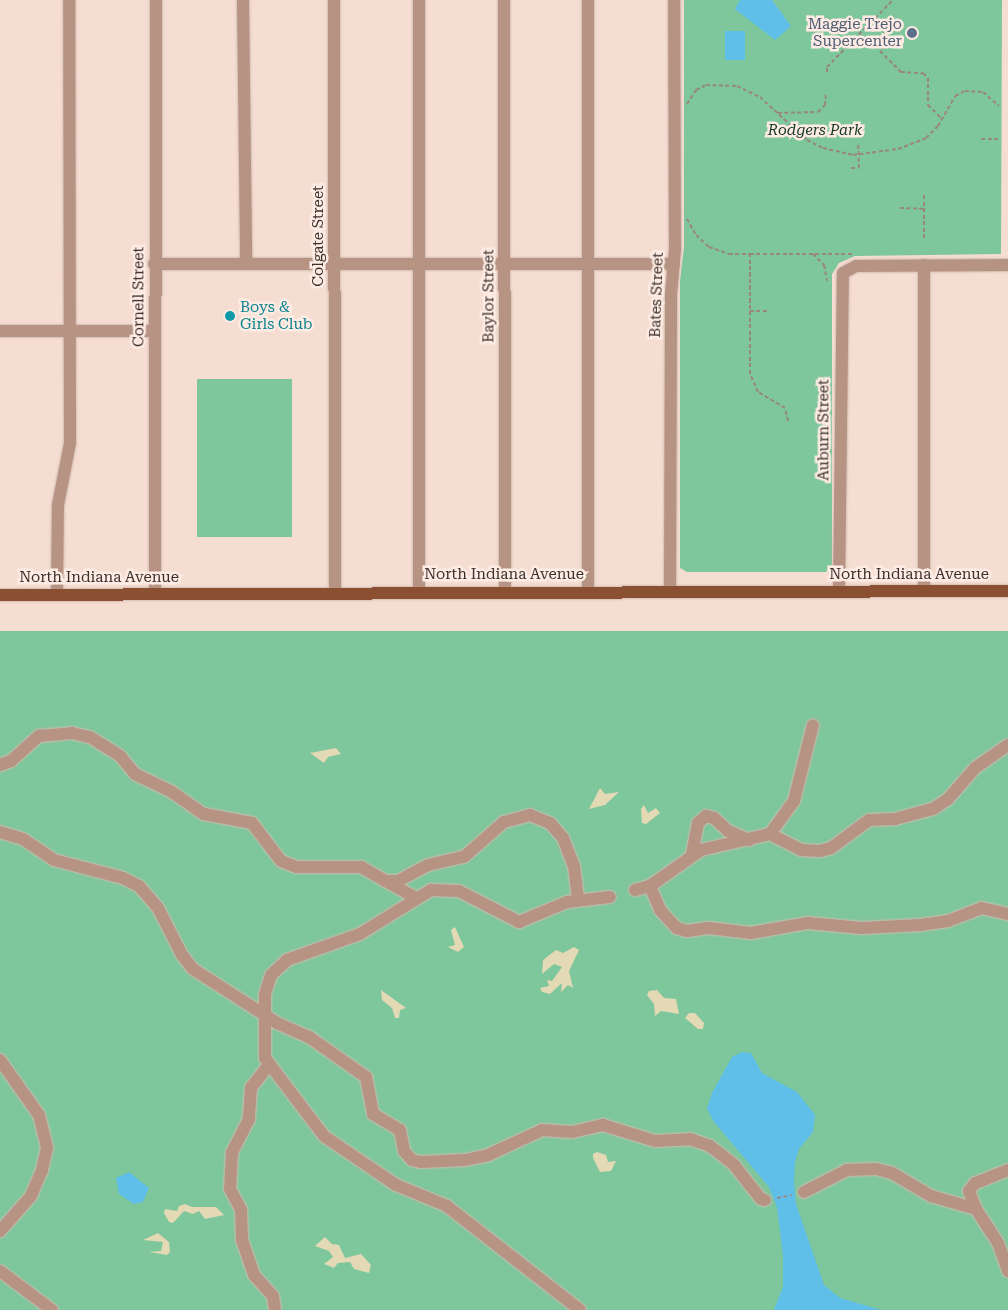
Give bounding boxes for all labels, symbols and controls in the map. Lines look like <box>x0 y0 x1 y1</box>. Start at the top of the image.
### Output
place label: Maggie Trejo Supercenter <box>808 15 902 50</box>
marker: Maggie Trejo Supercenter <box>906 27 918 39</box>
park label: Rodgers Park <box>768 122 862 140</box>
street label: Colgate Street <box>310 185 328 287</box>
street label: Cornell Street <box>130 247 148 347</box>
street label: Baylor Street <box>480 249 498 343</box>
street label: Bates Street <box>647 252 667 338</box>
place label: Boys & Girls Club <box>240 298 313 333</box>
marker: Boys & Girls Club <box>224 310 236 322</box>
street label: Auburn Street <box>815 379 833 481</box>
street label: North Indiana Avenue <box>424 566 584 584</box>
street label: North Indiana Avenue <box>829 566 989 584</box>
street label: North Indiana Avenue <box>19 569 179 587</box>

